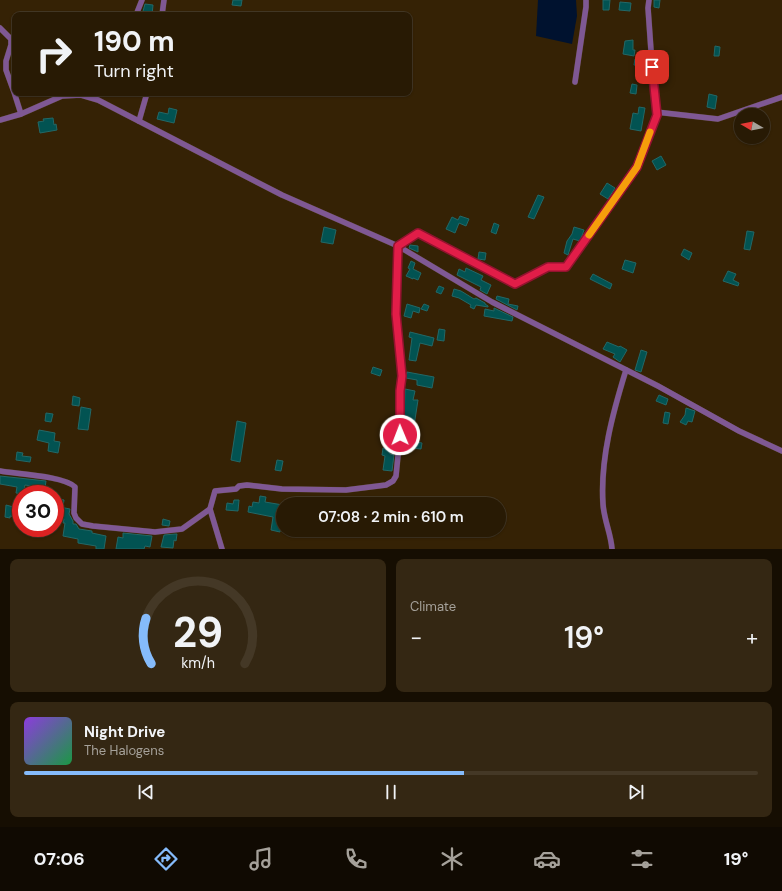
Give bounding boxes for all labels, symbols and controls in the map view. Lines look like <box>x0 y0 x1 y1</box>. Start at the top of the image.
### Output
text: 190 m <box>94 23 175 60</box>
icon: right <box>28 28 80 80</box>
pin <box>635 50 669 84</box>
icon: arrive <box>641 56 663 78</box>
text: Turn right <box>94 59 174 83</box>
north arrow <box>734 108 770 144</box>
map controls <box>734 108 770 144</box>
position arrow <box>379 414 421 456</box>
speed limit sign: 30 <box>12 485 64 537</box>
text: 07:08 · 2 min · 610 m <box>318 507 464 527</box>
text: Climate <box>410 598 456 615</box>
text: 29 <box>173 605 223 659</box>
text: 19° <box>564 618 604 657</box>
text: − <box>410 623 422 652</box>
text: + <box>746 623 758 652</box>
text: km/h <box>181 653 215 671</box>
text: Night Drive <box>84 722 165 742</box>
text: The Halogens <box>84 742 164 759</box>
icon: previous <box>135 781 157 803</box>
icon: pause <box>380 781 402 803</box>
icon: next <box>625 781 647 803</box>
icon: directions <box>152 845 180 873</box>
icon: music <box>247 845 275 873</box>
icon: phone <box>342 845 370 873</box>
icon: climate <box>438 845 466 873</box>
icon: car <box>533 845 561 873</box>
icon: filters <box>628 845 656 873</box>
text: 07:06 <box>34 847 85 871</box>
text: 19° <box>724 847 748 871</box>

